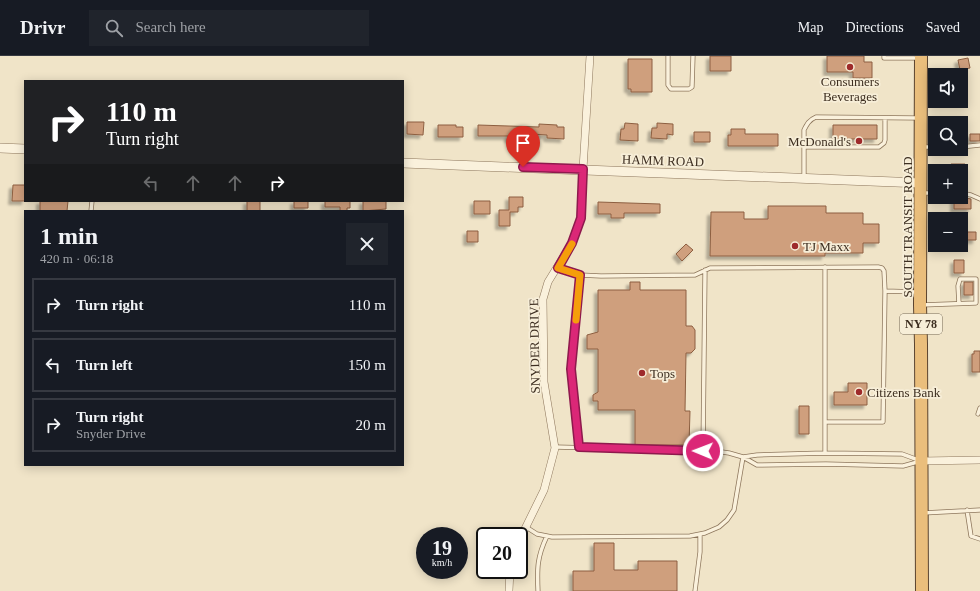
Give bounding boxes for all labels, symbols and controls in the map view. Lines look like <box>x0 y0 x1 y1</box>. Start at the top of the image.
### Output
search box <box>89 10 369 46</box>
text: Drivr <box>20 17 65 38</box>
icon: search <box>103 17 125 39</box>
text: Search here <box>135 19 206 35</box>
text: Map <box>798 20 823 35</box>
text: Directions <box>845 20 904 35</box>
text: Saved <box>926 20 960 35</box>
marker: Consumers Beverages <box>845 62 855 72</box>
map controls <box>928 68 968 252</box>
button: sound <box>928 68 968 108</box>
place label: Consumers Beverages <box>821 74 879 104</box>
icon: right <box>40 96 92 148</box>
text: 110 m <box>106 96 177 127</box>
button: search <box>928 116 968 156</box>
pin <box>506 126 540 167</box>
text: Turn right <box>106 129 179 149</box>
icon: arrive <box>512 132 534 154</box>
place label: McDonald's <box>788 134 851 149</box>
marker: McDonald's <box>854 136 864 146</box>
street label: HAMM ROAD <box>622 152 704 169</box>
street label: SOUTH TRANSIT ROAD <box>900 156 915 298</box>
button: + <box>928 164 968 204</box>
icon: left <box>140 172 162 194</box>
icon: ahead <box>182 172 204 194</box>
icon: ahead <box>224 172 246 194</box>
icon: right <box>266 172 288 194</box>
button: − <box>928 212 968 252</box>
text: 1 min <box>40 223 98 249</box>
button: close <box>346 223 388 265</box>
place label: TJ Maxx <box>803 239 850 254</box>
marker: TJ Maxx <box>790 241 800 251</box>
text: 420 m · 06:18 <box>40 251 113 266</box>
icon: right <box>42 294 64 316</box>
text: Turn right <box>76 297 143 313</box>
text: 110 m <box>349 297 386 313</box>
street label: SNYDER DRIVE <box>526 298 543 394</box>
road number: NY 78 <box>900 314 942 334</box>
icon: left <box>42 354 64 376</box>
text: Turn left <box>76 357 133 373</box>
text: 150 m <box>348 357 386 373</box>
place label: Tops <box>650 366 675 381</box>
marker: Tops <box>637 368 647 378</box>
place label: Citizens Bank <box>867 385 941 400</box>
marker: Citizens Bank <box>854 387 864 397</box>
text: Turn right <box>76 409 143 425</box>
icon: right <box>42 414 64 436</box>
text: 20 m <box>356 417 386 433</box>
text: Snyder Drive <box>76 426 146 441</box>
position arrow <box>682 430 724 472</box>
speed limit sign: 20 <box>476 527 528 579</box>
text: 19 <box>432 537 452 559</box>
text: km/h <box>432 557 452 568</box>

